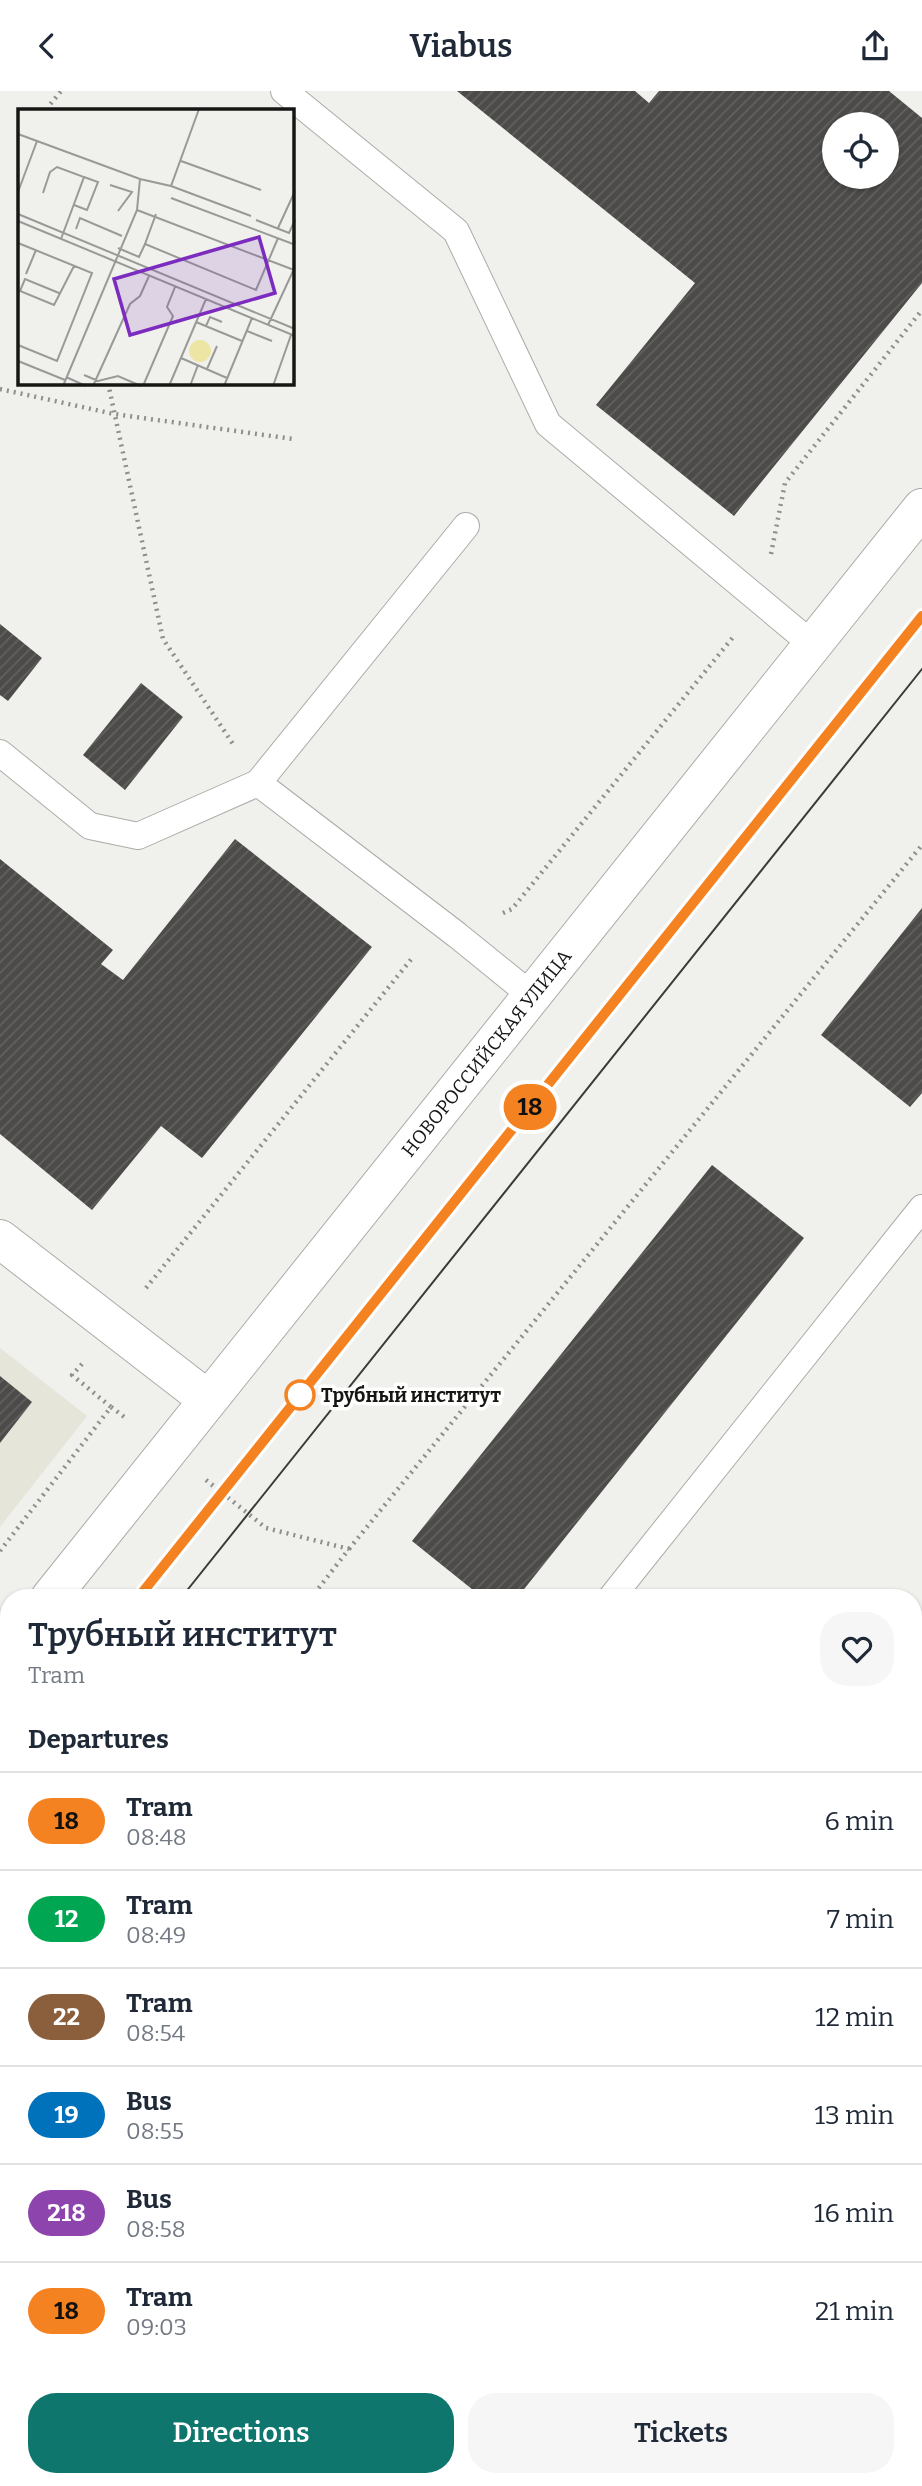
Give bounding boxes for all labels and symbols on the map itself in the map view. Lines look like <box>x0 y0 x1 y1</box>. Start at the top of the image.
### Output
inset map <box>18 109 294 385</box>
street label: НОВОРОССИЙСКАЯ УЛИЦА <box>397 945 577 1161</box>
line badge: 18 <box>498 1084 562 1130</box>
marker: Трубный институт <box>285 1380 315 1410</box>
place label: Трубный институт <box>321 1384 501 1407</box>

